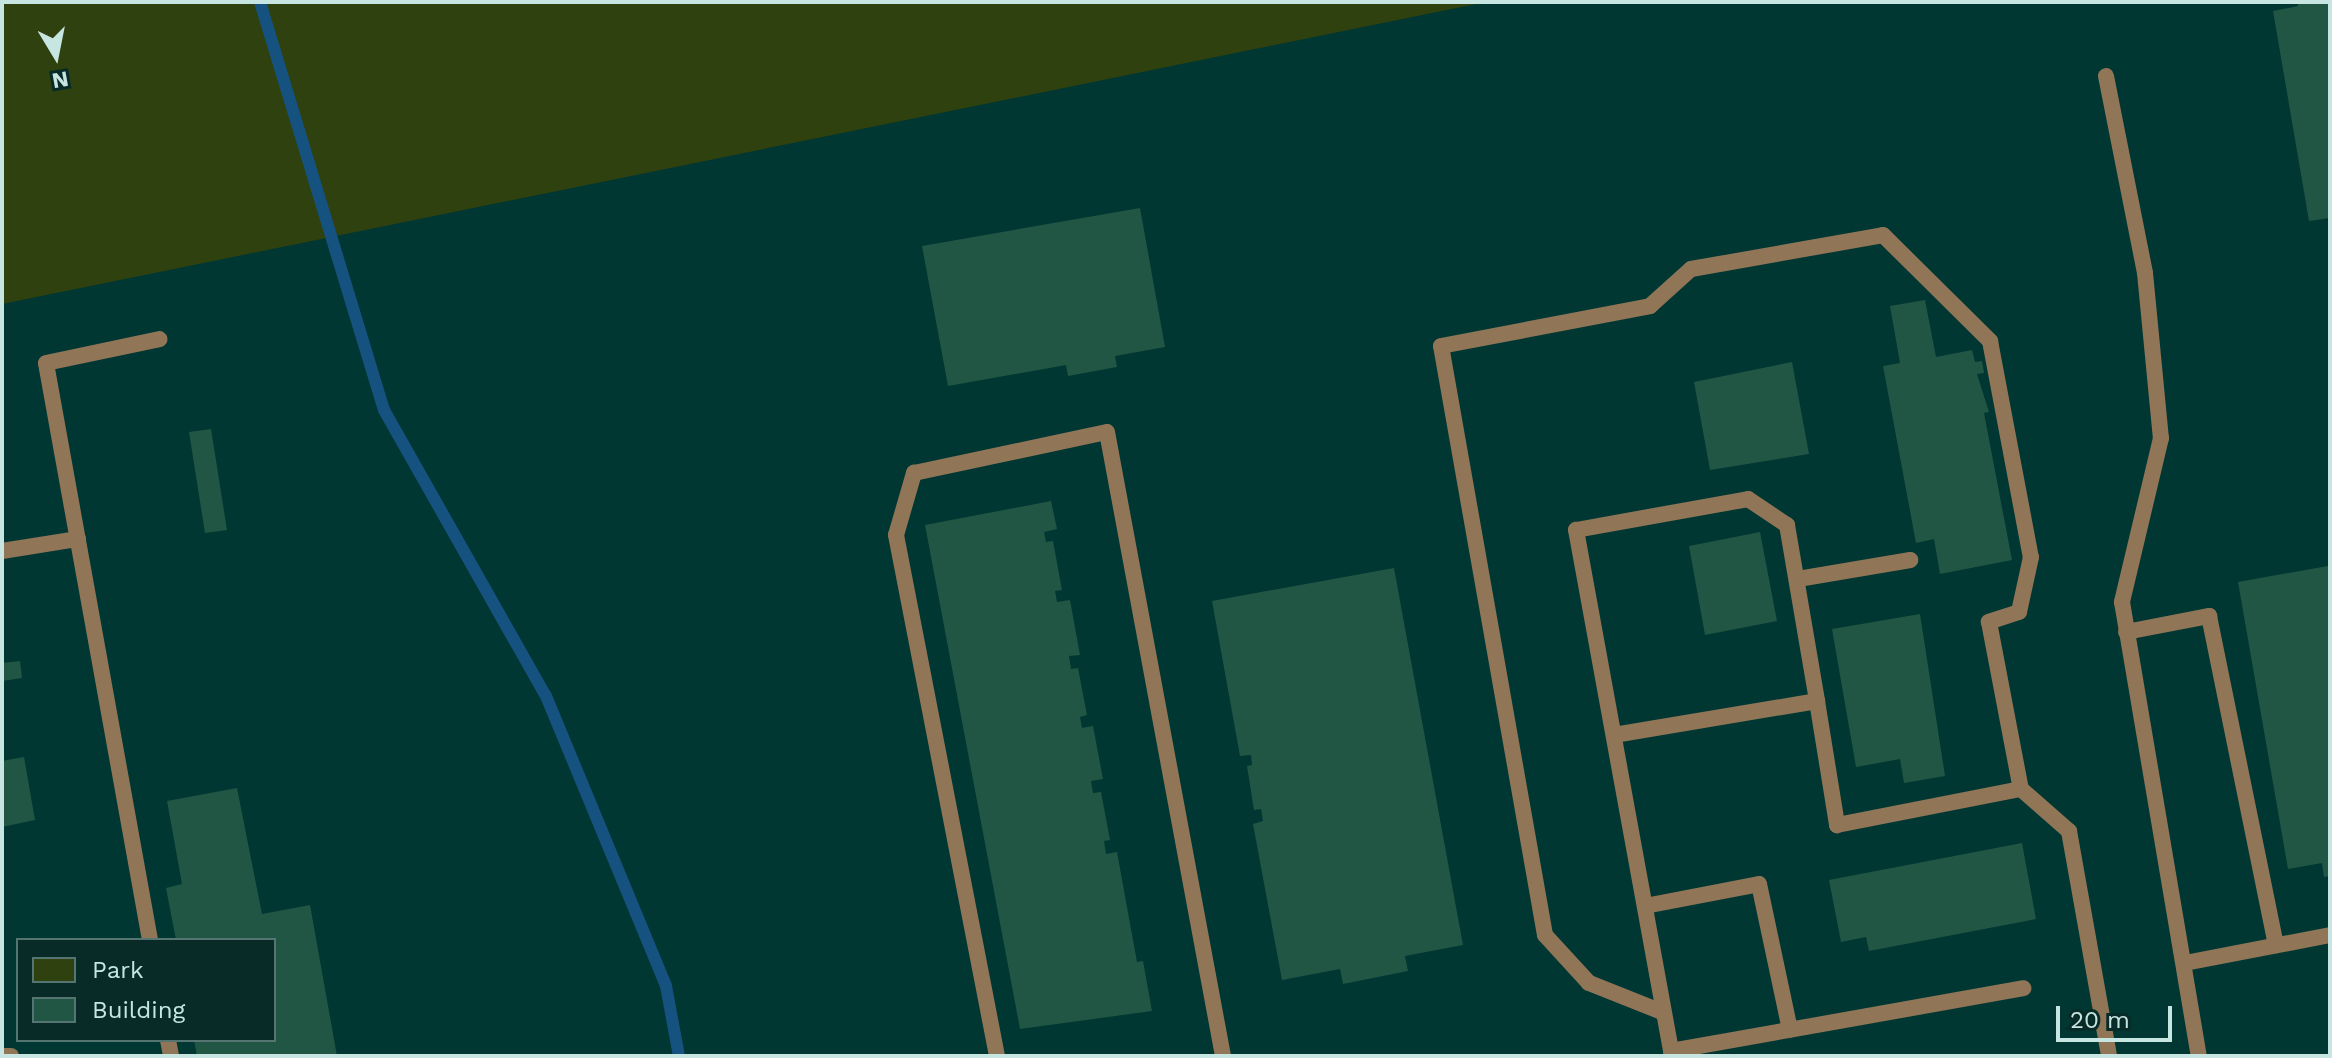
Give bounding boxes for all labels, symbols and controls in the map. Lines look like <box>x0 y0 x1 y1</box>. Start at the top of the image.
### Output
north arrow <box>16 16 96 96</box>
text: N <box>50 66 70 94</box>
legend <box>16 938 276 1042</box>
text: Park <box>92 956 144 984</box>
scale bar <box>2060 990 2176 1040</box>
text: Building <box>92 996 185 1024</box>
text: 20 m <box>2070 1006 2130 1034</box>

